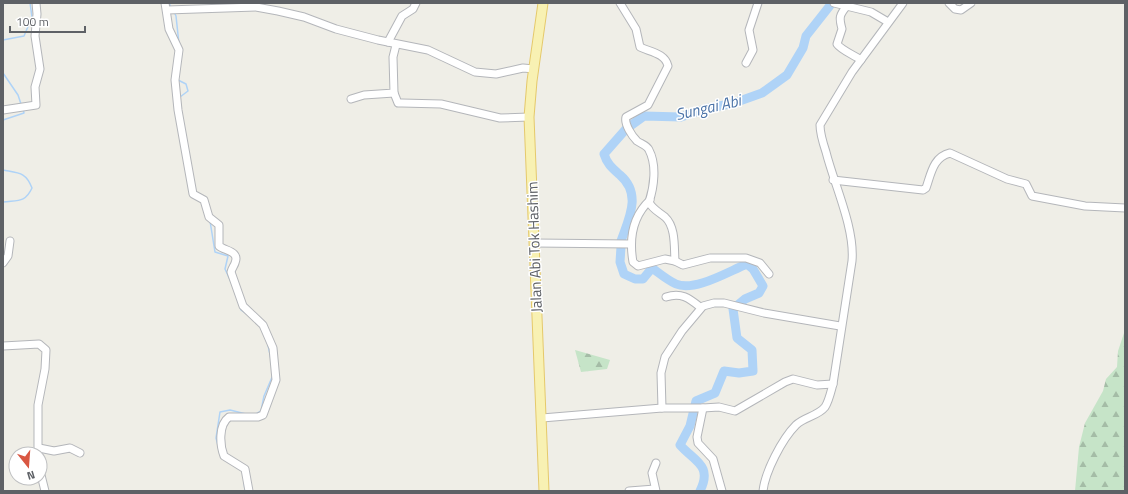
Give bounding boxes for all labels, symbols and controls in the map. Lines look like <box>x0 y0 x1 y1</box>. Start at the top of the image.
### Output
scale bar <box>10 8 85 34</box>
text: 100 m <box>16 12 49 31</box>
water label: Sungai Abi <box>673 87 745 126</box>
street label: Jalan Abi Tok Hashim <box>520 181 548 313</box>
north arrow <box>8 446 48 486</box>
text: N <box>25 467 37 484</box>

